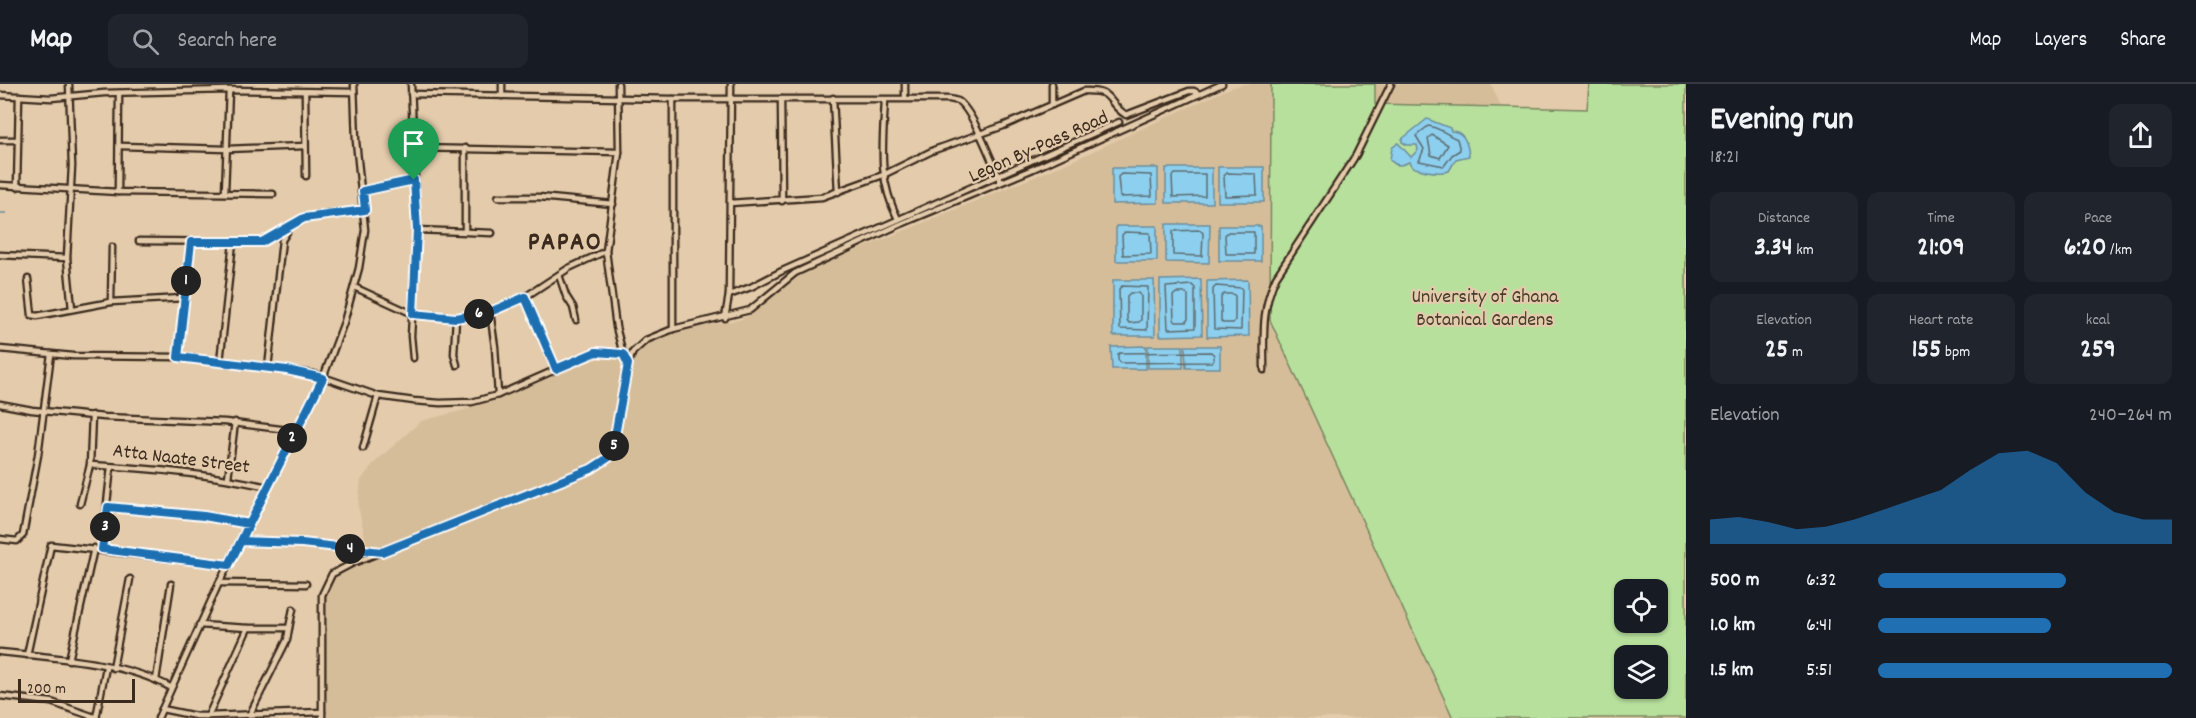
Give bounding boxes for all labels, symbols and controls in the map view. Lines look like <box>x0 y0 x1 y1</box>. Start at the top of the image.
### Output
search box <box>108 14 528 68</box>
text: Map <box>30 21 72 61</box>
icon: search <box>129 25 162 58</box>
text: Search here <box>177 26 277 57</box>
text: Map <box>1970 26 2001 56</box>
text: Layers <box>2034 26 2087 56</box>
text: Share <box>2120 26 2166 56</box>
text: Evening run <box>1710 98 1854 145</box>
button: share <box>2109 104 2172 167</box>
street label: Legon By-Pass Road <box>965 105 1113 191</box>
pin <box>388 118 439 180</box>
icon: arrive <box>397 127 430 160</box>
text: 18:21 <box>1710 144 1739 172</box>
text: Distance <box>1758 207 1810 230</box>
text: Time <box>1927 207 1955 230</box>
text: Pace <box>2084 207 2112 230</box>
district label: PAPAO <box>528 225 602 262</box>
text: 3.34 <box>1754 230 1792 267</box>
text: 21:09 <box>1917 230 1965 267</box>
text: 6:20 <box>2064 230 2106 267</box>
text: km <box>1792 239 1814 262</box>
text: /km <box>2106 239 2132 262</box>
pin: 1 <box>171 266 201 296</box>
text: 1 <box>184 269 188 292</box>
park label: University of Ghana Botanical Gardens <box>1411 284 1559 335</box>
pin: 6 <box>464 299 494 329</box>
text: 6 <box>475 302 483 325</box>
text: Elevation <box>1756 309 1812 332</box>
text: Heart rate <box>1909 309 1973 332</box>
text: kcal <box>2086 309 2110 332</box>
text: 25 <box>1765 332 1788 369</box>
text: 155 <box>1912 332 1941 369</box>
text: 259 <box>2080 332 2116 369</box>
text: m <box>1788 341 1803 364</box>
text: bpm <box>1941 341 1970 364</box>
text: Elevation <box>1710 402 1780 430</box>
text: 240–264 m <box>2089 402 2172 430</box>
pin: 2 <box>277 423 307 453</box>
text: 2 <box>289 426 296 449</box>
pin: 5 <box>599 431 629 461</box>
text: 5 <box>610 434 618 457</box>
street label: Atta Naate Street <box>111 438 251 482</box>
pin: 3 <box>90 512 120 542</box>
text: 3 <box>101 515 109 538</box>
pin: 4 <box>335 534 365 564</box>
text: 4 <box>347 537 353 560</box>
text: 500 m <box>1710 567 1759 595</box>
text: 6:32 <box>1806 567 1837 595</box>
map controls <box>1614 579 1668 699</box>
button: locate <box>1614 579 1668 633</box>
text: 1.0 km <box>1710 612 1755 640</box>
text: 6:41 <box>1806 612 1832 640</box>
button: layers <box>1614 645 1668 699</box>
text: 1.5 km <box>1710 657 1753 685</box>
text: 5:51 <box>1806 657 1832 685</box>
scale bar <box>18 676 135 704</box>
text: 200 m <box>27 678 66 701</box>

